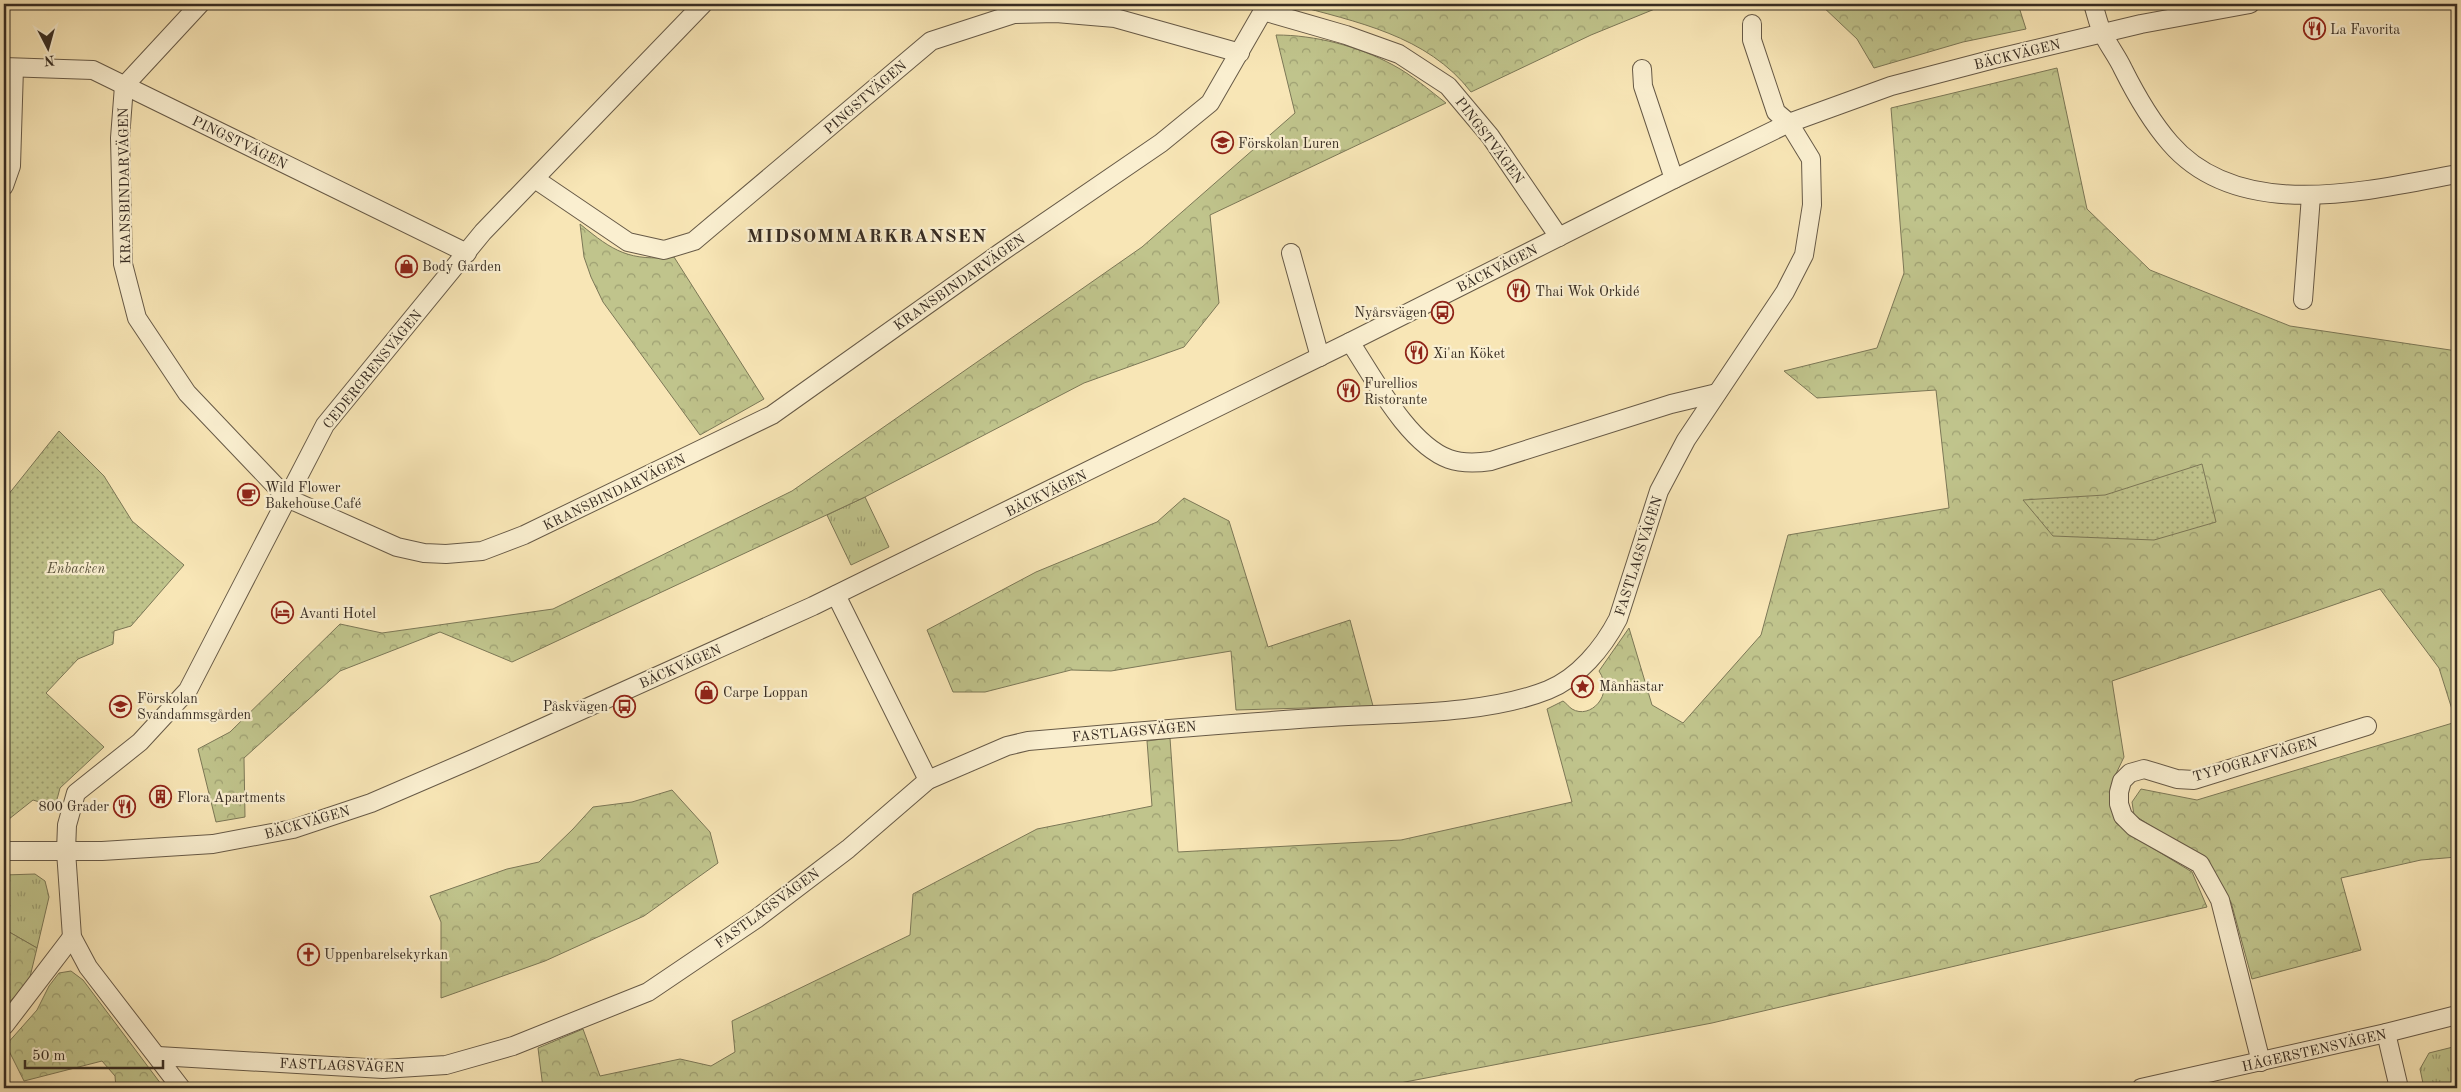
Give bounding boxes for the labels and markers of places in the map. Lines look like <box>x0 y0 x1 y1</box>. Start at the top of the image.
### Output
restaurant icon: La Favorita <box>2302 17 2326 41</box>
place label: La Favorita <box>2330 23 2400 37</box>
school or university icon: Förskolan Luren <box>1210 131 1234 155</box>
place label: Förskolan Luren <box>1238 137 1340 151</box>
shop icon: Body Garden <box>394 254 418 278</box>
place label: Body Garden <box>422 260 502 274</box>
restaurant icon: Thai Wok Orkidé <box>1507 279 1531 303</box>
place label: Thai Wok Orkidé <box>1535 285 1639 299</box>
bus stop icon: Nyårsvägen <box>1431 300 1455 324</box>
place label: Nyårsvägen <box>1354 306 1427 320</box>
restaurant icon: Xi'an Köket <box>1405 341 1429 365</box>
place label: Xi'an Köket <box>1433 347 1505 361</box>
place label: Furellios Ristorante <box>1364 377 1427 407</box>
restaurant icon: Furellios Ristorante <box>1336 379 1360 403</box>
place label: Wild Flower Bakehouse Café <box>265 481 361 511</box>
cafe icon: Wild Flower Bakehouse Café <box>237 483 261 507</box>
hotel icon: Avanti Hotel <box>271 601 295 625</box>
place label: Avanti Hotel <box>299 607 376 621</box>
place icon: Månhästar <box>1571 674 1595 698</box>
shop icon: Carpe Loppan <box>695 680 719 704</box>
place label: Månhästar <box>1599 680 1664 694</box>
place label: Carpe Loppan <box>723 686 808 700</box>
place label: Förskolan Svandammsgården <box>137 692 252 722</box>
school or university icon: Förskolan Svandammsgården <box>109 694 133 718</box>
bus stop icon: Påskvägen <box>612 694 636 718</box>
place label: Påskvägen <box>543 700 608 714</box>
building icon: Flora Apartments <box>149 785 173 809</box>
place label: Flora Apartments <box>177 791 285 805</box>
restaurant icon: 800 Grader <box>113 794 137 818</box>
place label: 800 Grader <box>38 800 109 814</box>
church icon: Uppenbarelsekyrkan <box>296 942 320 966</box>
place label: Uppenbarelsekyrkan <box>324 948 449 962</box>

